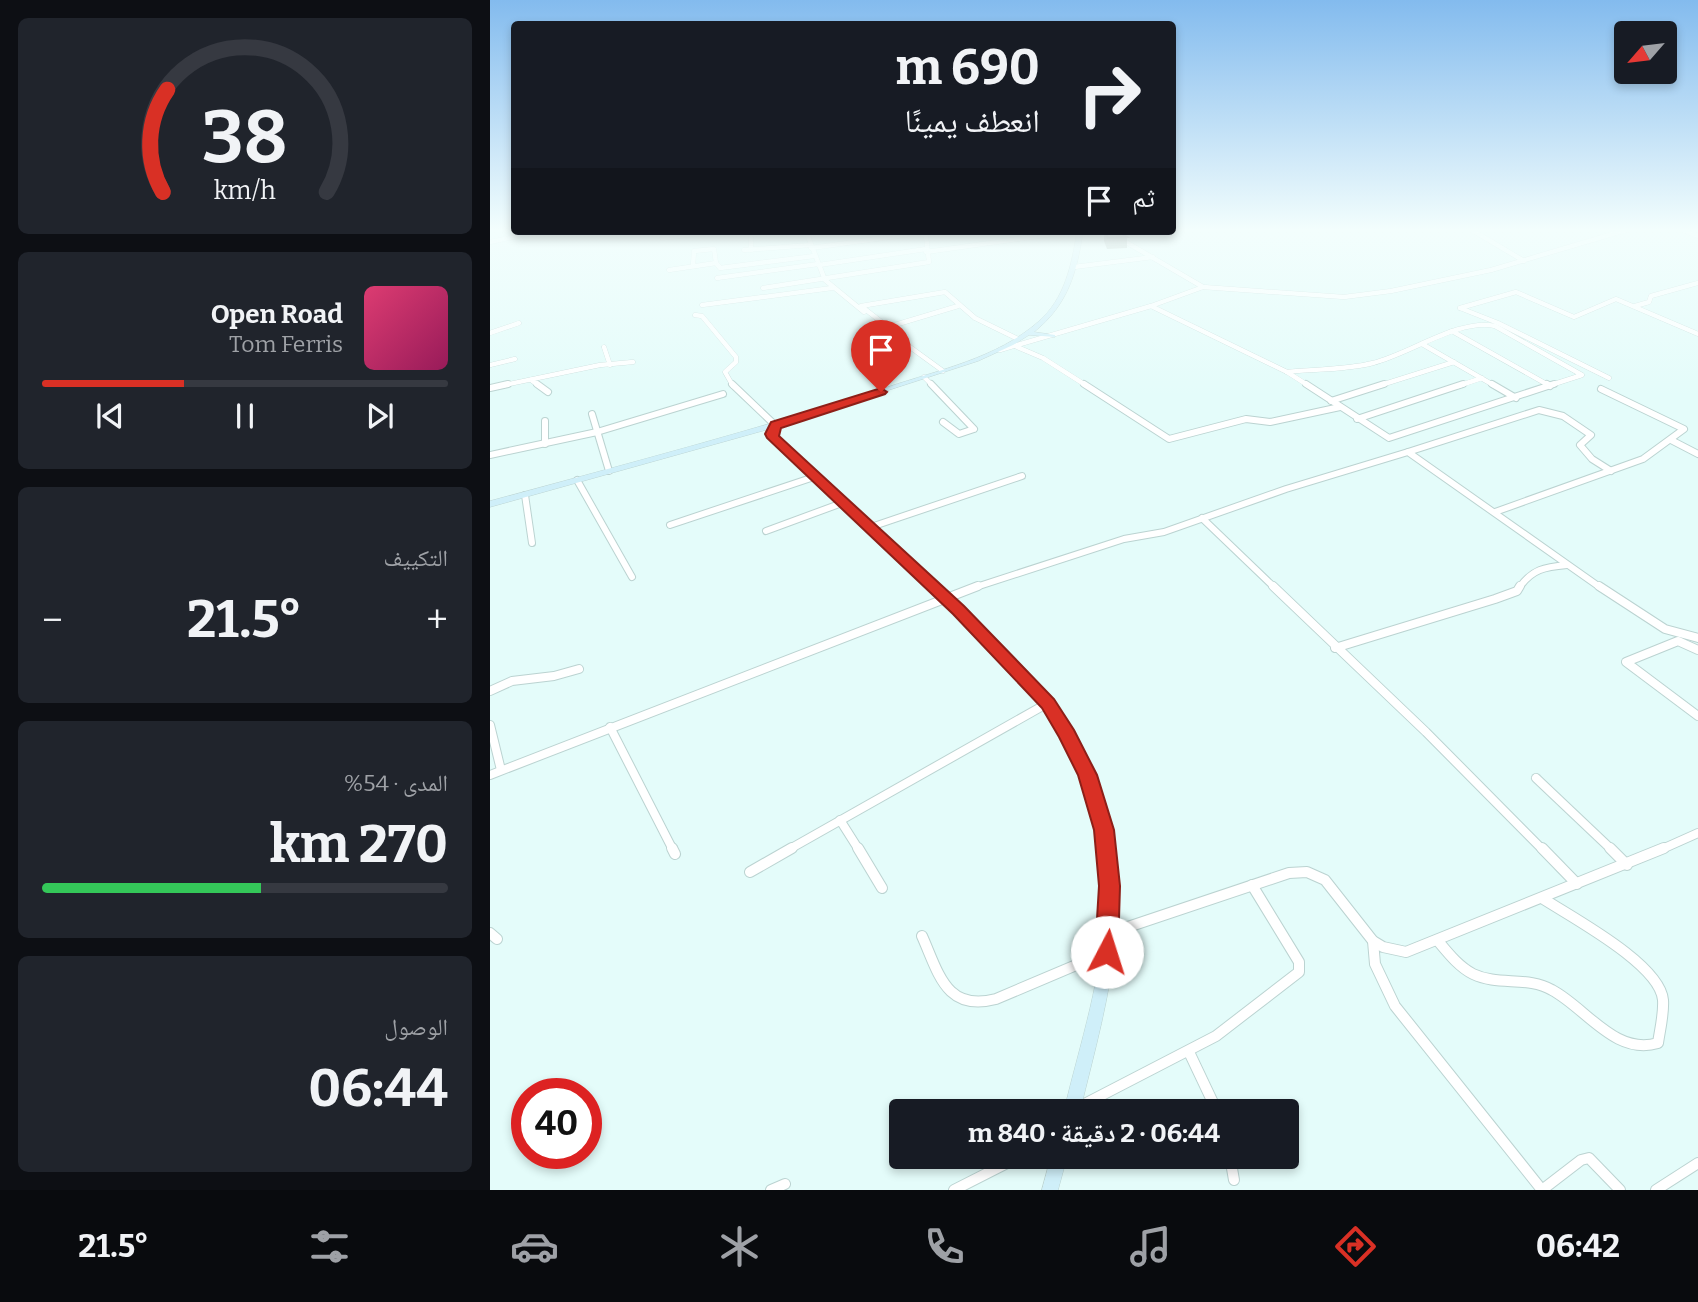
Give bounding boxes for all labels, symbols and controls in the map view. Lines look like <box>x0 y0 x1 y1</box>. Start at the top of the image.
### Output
north arrow <box>1614 21 1676 84</box>
map controls <box>1614 21 1677 84</box>
text: 690 m <box>895 38 1040 97</box>
icon: right <box>1064 49 1155 140</box>
text: 38 <box>202 95 288 182</box>
text: انعطف يمينًا <box>905 102 1040 140</box>
text: km/h <box>214 176 276 206</box>
icon: arrive <box>1080 182 1118 220</box>
text: ثم <box>1132 183 1155 214</box>
text: Open Road <box>211 299 343 330</box>
pin <box>851 320 911 392</box>
text: Tom Ferris <box>229 330 343 358</box>
icon: arrive <box>862 331 900 369</box>
icon: previous <box>91 397 129 435</box>
icon: pause <box>226 397 264 435</box>
icon: next <box>361 397 399 435</box>
text: التكييف <box>383 544 448 572</box>
text: 21.5° <box>187 588 302 651</box>
text: − <box>42 597 63 643</box>
text: + <box>426 597 448 643</box>
text: المدى · 54% <box>344 769 448 797</box>
text: 270 km <box>270 813 448 876</box>
position arrow <box>1070 915 1144 989</box>
text: الوصول <box>384 1013 448 1041</box>
text: 06:44 <box>308 1057 448 1120</box>
speed limit sign: 40 <box>511 1078 602 1169</box>
text: 06:44 · 2 دقيقة · 840 m <box>968 1118 1220 1149</box>
icon: filters <box>305 1222 354 1271</box>
icon: car <box>510 1222 559 1271</box>
icon: climate <box>715 1222 764 1271</box>
icon: phone <box>920 1222 969 1271</box>
icon: music <box>1126 1222 1175 1271</box>
icon: directions <box>1331 1222 1380 1271</box>
text: 21.5° <box>78 1227 149 1265</box>
text: 06:42 <box>1536 1227 1620 1265</box>

